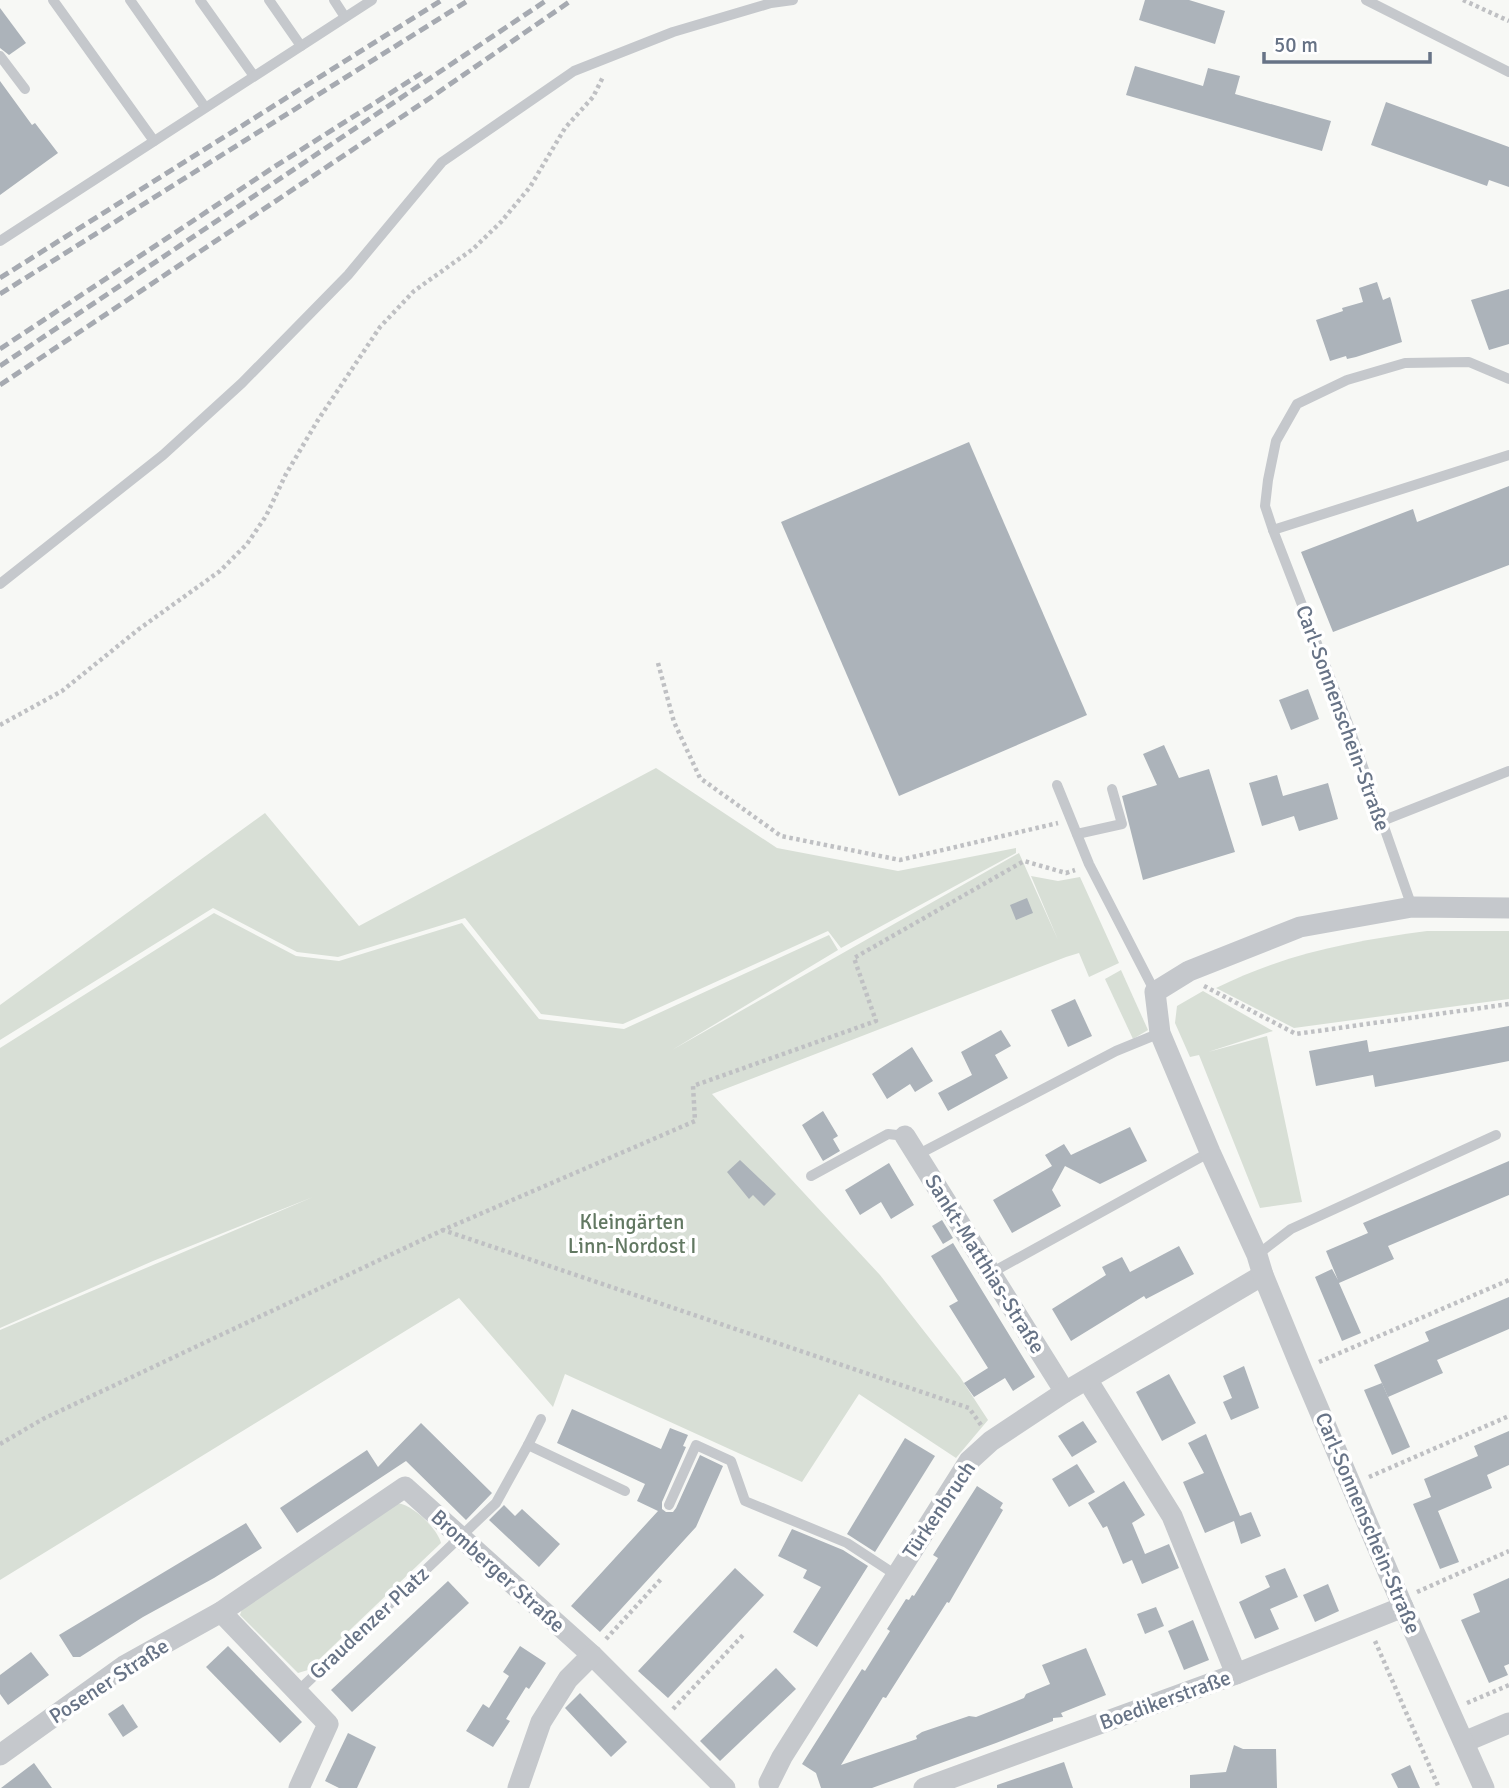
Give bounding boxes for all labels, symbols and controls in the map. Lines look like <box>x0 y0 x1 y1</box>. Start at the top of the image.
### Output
scale bar <box>1264 21 1430 65</box>
text: 50 m <box>1274 32 1318 58</box>
street label: Carl-Sonnenschein-Straße <box>1290 602 1396 834</box>
street label: Sankt-Matthias-Straße <box>919 1170 1051 1358</box>
park label: Kleingärten Linn-Nordost I <box>568 1209 696 1259</box>
street label: Carl-Sonnenschein-Straße <box>1310 1408 1426 1638</box>
street label: Türkenbruch <box>897 1456 981 1564</box>
street label: Bromberger Straße <box>426 1504 570 1638</box>
street label: Graudenzer Platz <box>304 1561 434 1685</box>
street label: Posener Straße <box>44 1633 174 1729</box>
street label: Boedikerstraße <box>1096 1664 1234 1736</box>

